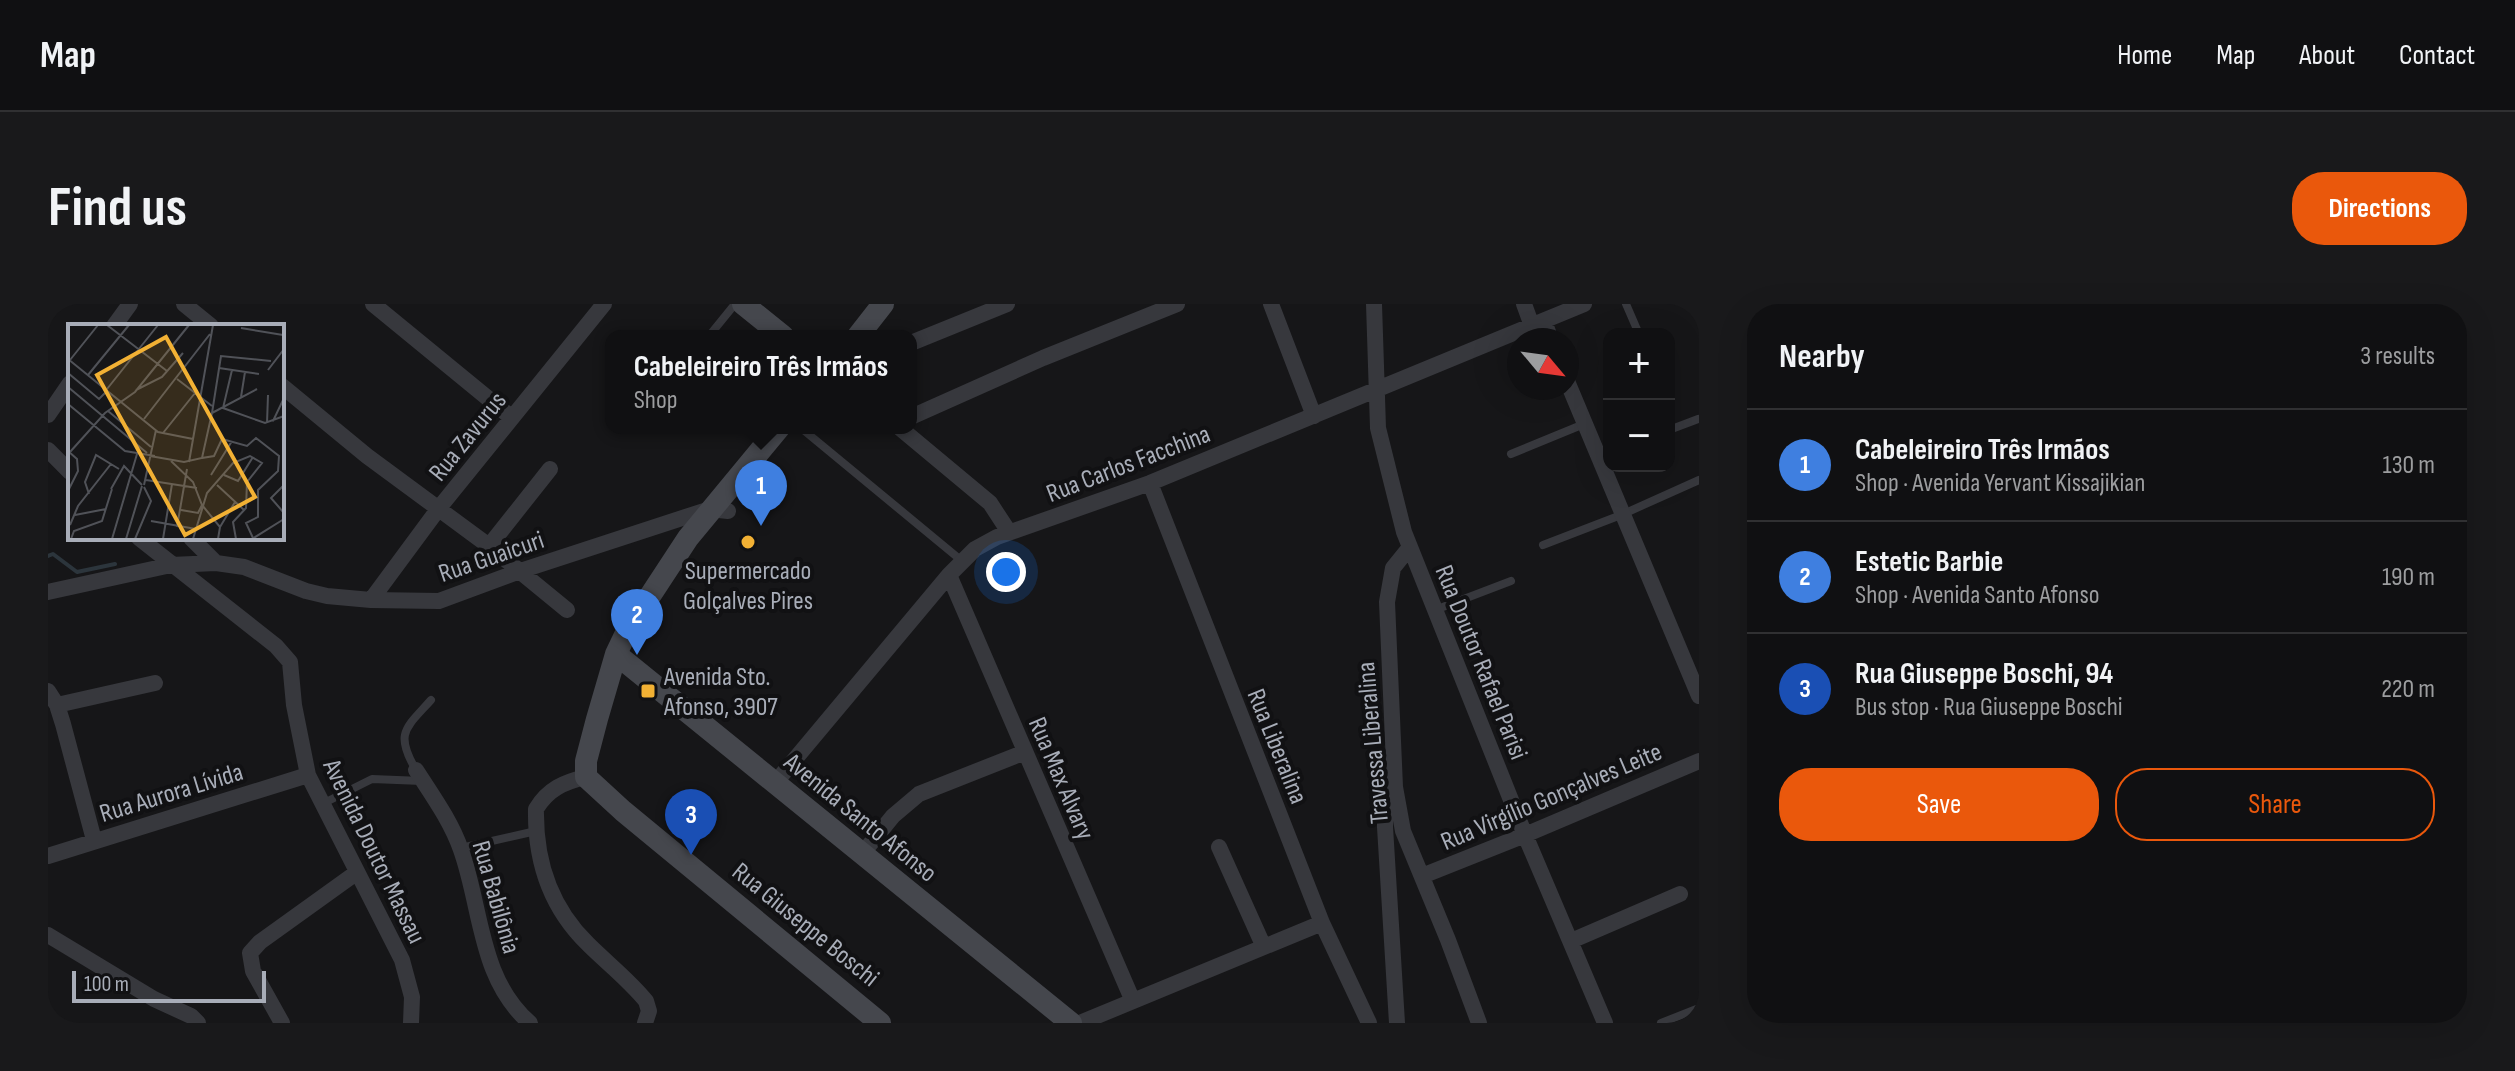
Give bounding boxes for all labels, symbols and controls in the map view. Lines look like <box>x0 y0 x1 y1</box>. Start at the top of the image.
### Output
text: Map <box>40 33 96 78</box>
text: Home <box>2117 39 2172 72</box>
text: Map <box>2216 39 2255 72</box>
text: About <box>2299 39 2355 72</box>
text: Contact <box>2399 39 2475 72</box>
button: Directions <box>2292 172 2467 245</box>
text: Find us <box>48 175 187 242</box>
inset map <box>68 324 284 540</box>
north arrow <box>1507 328 1579 400</box>
map controls <box>1603 328 1675 472</box>
button: + <box>1603 328 1675 400</box>
popup <box>605 330 917 434</box>
text: Nearby <box>1779 336 1865 377</box>
text: 3 results <box>2360 341 2435 372</box>
text: Cabeleireiro Três Irmãos <box>634 349 888 385</box>
text: Shop <box>634 385 677 416</box>
street label: Rua Zavurus <box>423 386 514 488</box>
button: − <box>1603 400 1675 472</box>
street label: Rua Carlos Facchina <box>1042 419 1215 510</box>
text: Cabeleireiro Três Irmãos <box>1855 432 2110 468</box>
text: 1 <box>1800 450 1810 481</box>
text: 130 m <box>2383 450 2435 481</box>
pin: 1 <box>735 460 787 526</box>
text: Shop · Avenida Yervant Kissajikian <box>1855 468 2145 499</box>
street label: Rua Guaicuri <box>435 525 548 590</box>
marker: Supermercado Golçalves Pires <box>739 533 757 551</box>
text: Estetic Barbie <box>1855 544 2003 580</box>
your location <box>986 552 1026 592</box>
place label: Supermercado Golçalves Pires <box>683 556 813 617</box>
street label: Rua Doutor Rafael Parisi <box>1427 561 1534 764</box>
text: 2 <box>1799 562 1811 593</box>
text: 190 m <box>2382 562 2435 593</box>
text: Shop · Avenida Santo Afonso <box>1855 580 2100 611</box>
pin: 2 <box>611 589 663 655</box>
text: Rua Giuseppe Boschi, 94 <box>1855 656 2113 692</box>
street label: Travessa Liberalina <box>1351 661 1396 825</box>
place label: Avenida Sto. Afonso, 3907 <box>663 662 778 723</box>
text: 3 <box>1799 674 1811 705</box>
text: 220 m <box>2381 674 2435 705</box>
marker: Avenida Sto. Afonso, 3907 <box>639 682 657 700</box>
street label: Rua Liberalina <box>1240 685 1314 809</box>
text: Bus stop · Rua Giuseppe Boschi <box>1855 692 2123 723</box>
street label: Rua Max Alvary <box>1021 713 1100 845</box>
street label: Rua Virgílio Gonçalves Leite <box>1436 737 1667 858</box>
street label: Avenida Santo Afonso <box>777 747 943 889</box>
street label: Avenida Doutor Massau <box>315 754 432 949</box>
street label: Rua Aurora Lívida <box>96 757 247 830</box>
button: Save <box>1779 768 2099 841</box>
button: Share <box>2115 768 2435 841</box>
pin: 3 <box>665 789 717 855</box>
street label: Rua Babilônia <box>465 837 526 957</box>
street label: Rua Giuseppe Boschi <box>725 857 885 994</box>
scale bar <box>72 967 266 1003</box>
text: 100 m <box>84 971 129 998</box>

